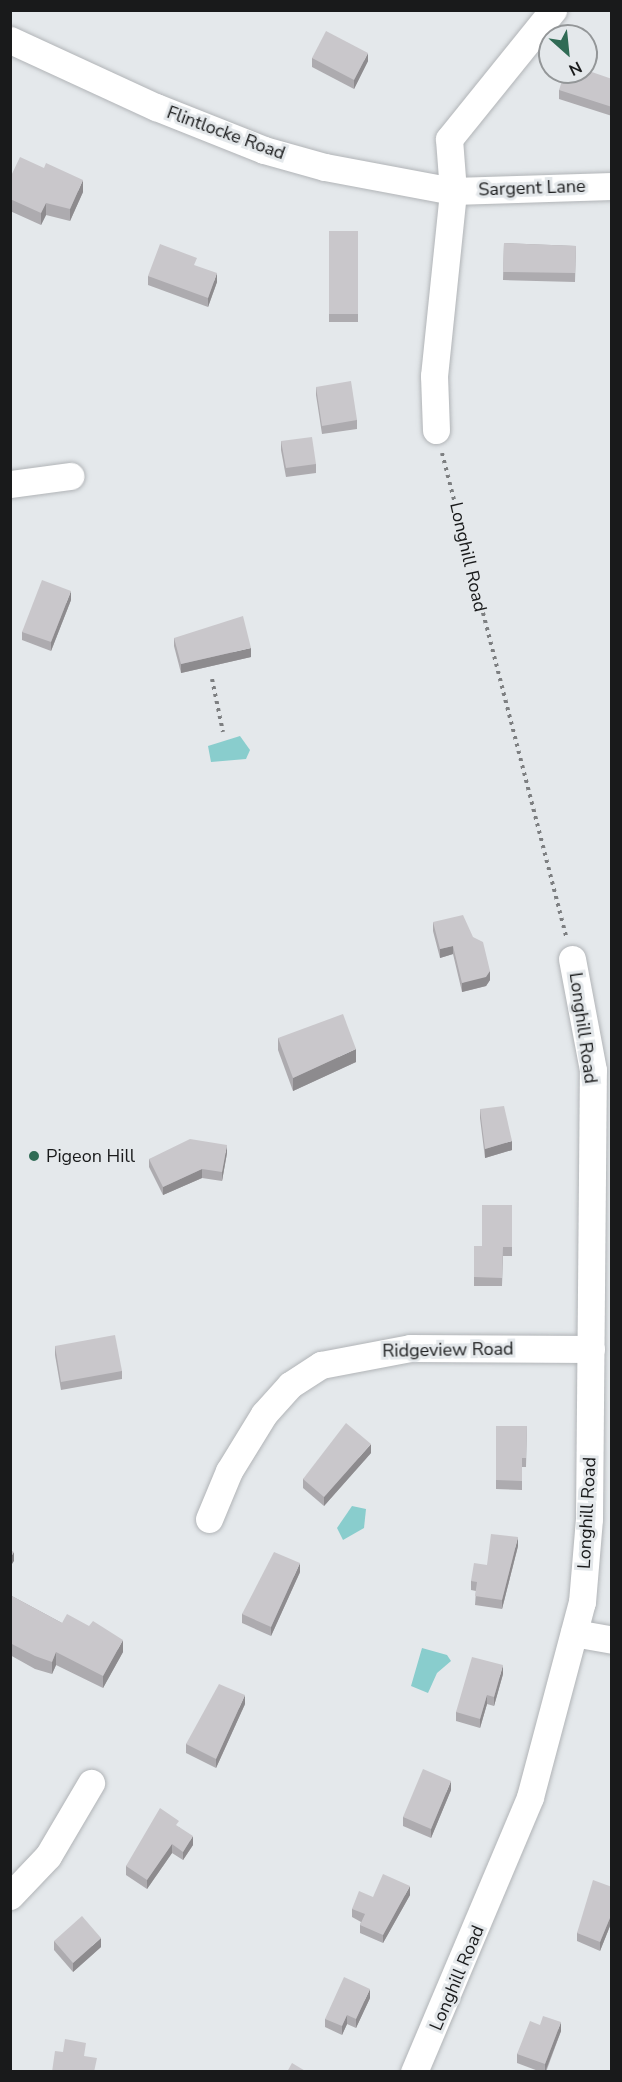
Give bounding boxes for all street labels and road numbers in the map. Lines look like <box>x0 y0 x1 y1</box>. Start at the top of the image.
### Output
street label: Flintlocke Road <box>164 102 288 164</box>
street label: Sargent Lane <box>478 175 586 201</box>
street label: Longhill Road <box>445 500 491 614</box>
street label: Longhill Road <box>565 971 601 1085</box>
street label: Ridgeview Road <box>382 1338 514 1362</box>
street label: Longhill Road <box>573 1456 601 1570</box>
street label: Longhill Road <box>425 1922 489 2034</box>

